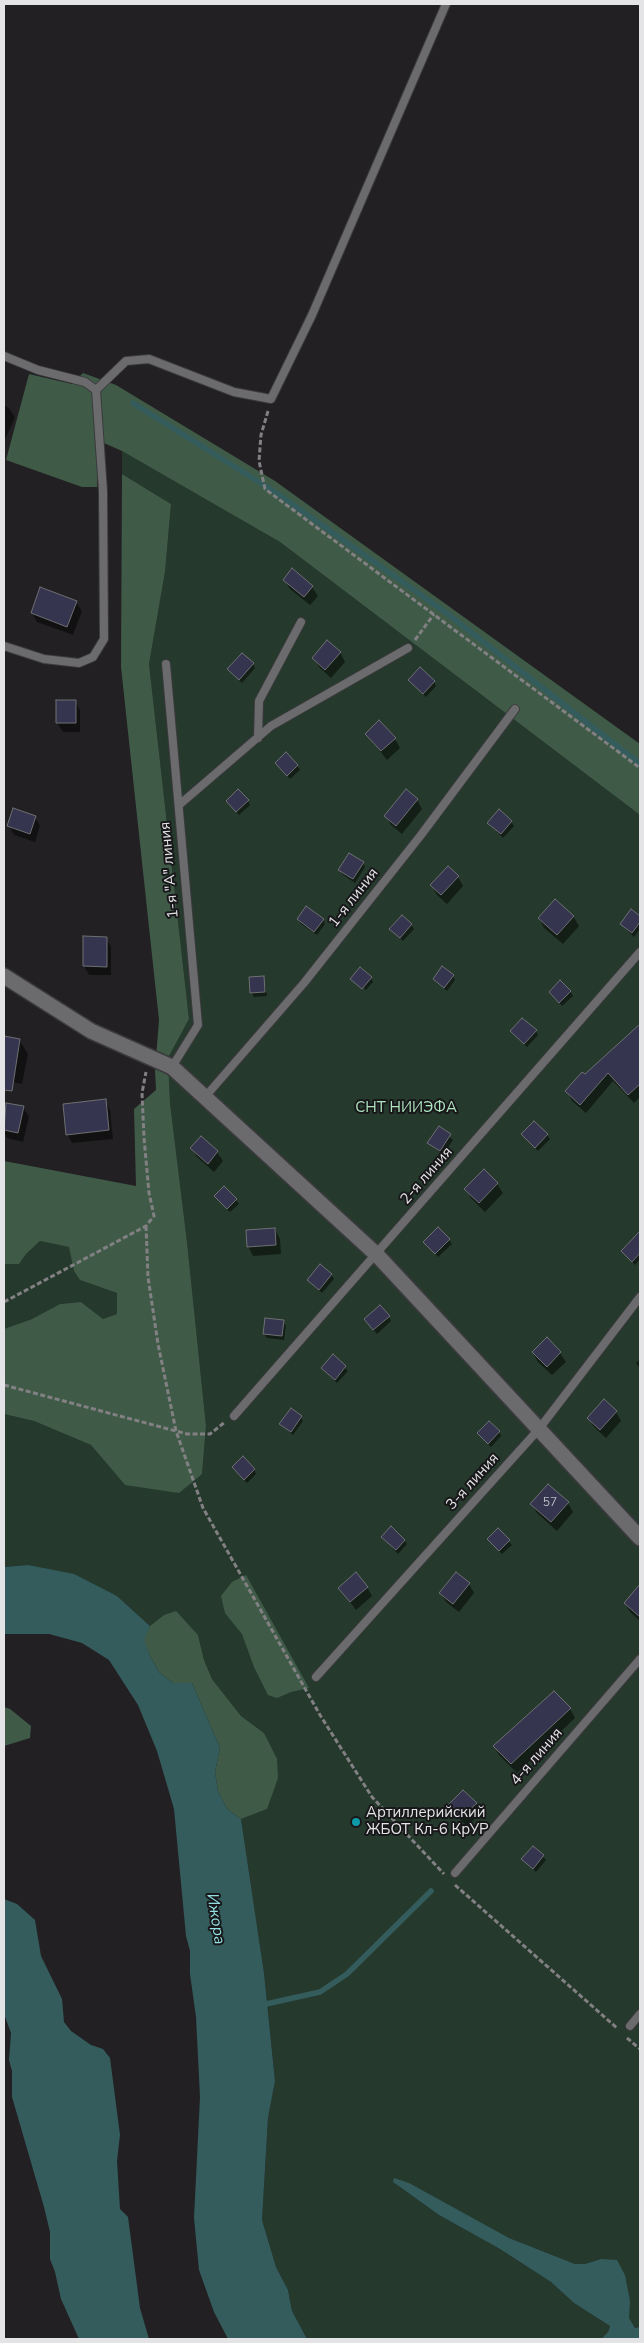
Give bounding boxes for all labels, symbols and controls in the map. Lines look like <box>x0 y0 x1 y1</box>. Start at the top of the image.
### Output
street label: 1-я "А" линия <box>157 821 183 919</box>
street label: 1-я линия <box>325 865 383 931</box>
park label: СНТ НИИЭФА <box>355 1099 457 1117</box>
street label: 2-я линия <box>397 1144 457 1208</box>
street label: 3-я линия <box>443 1450 503 1514</box>
house number: 57 <box>543 1496 557 1510</box>
street label: 4-я линия <box>507 1725 567 1789</box>
place label: Артиллерийский ЖБОТ Кл-6 КрУР <box>366 1804 489 1839</box>
marker: Артиллерийский ЖБОТ Кл-6 КрУР <box>350 1816 362 1828</box>
water label: Ижора <box>201 1892 229 1946</box>

